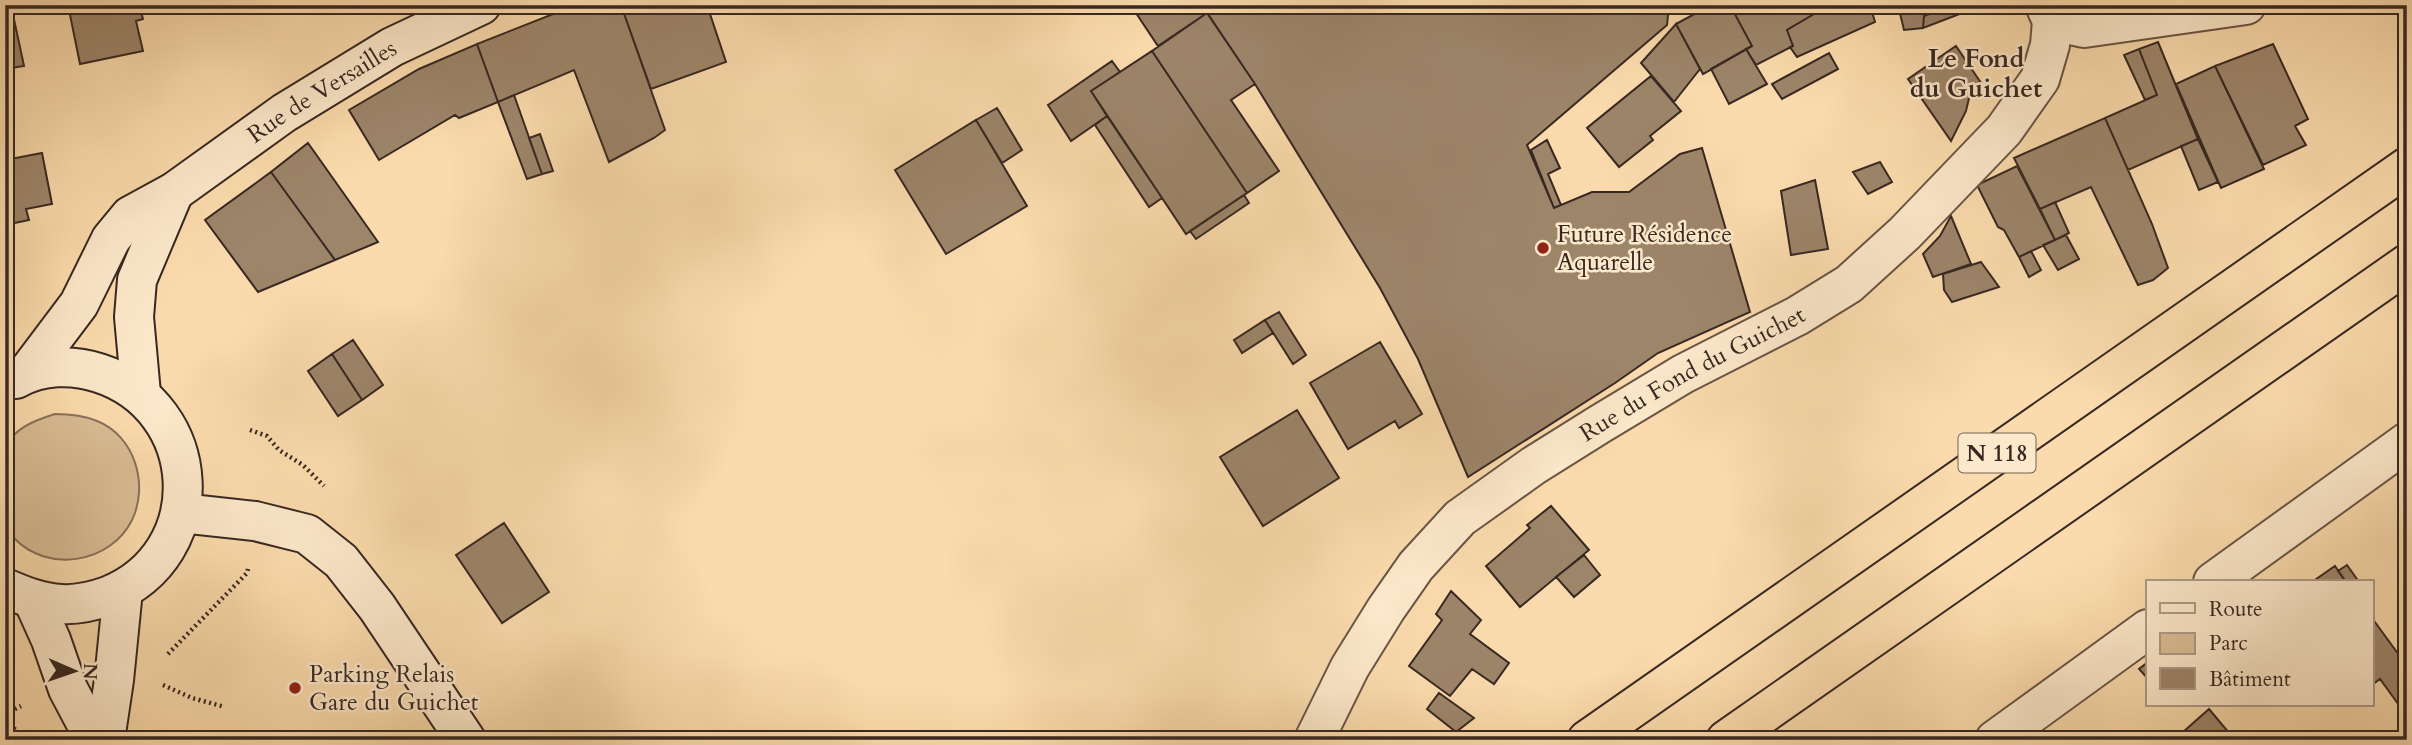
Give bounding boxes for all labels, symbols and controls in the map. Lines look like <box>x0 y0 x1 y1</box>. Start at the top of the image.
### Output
street label: Rue de Versailles <box>241 32 403 151</box>
district label: Le Fond du Guichet <box>1910 41 2042 106</box>
place label: Future Résidence Aquarelle <box>1557 218 1732 279</box>
marker: Future Résidence Aquarelle <box>1535 240 1551 256</box>
street label: Rue du Fond du Guichet <box>1573 299 1812 450</box>
road number: N 118 <box>1958 433 2036 472</box>
legend <box>2146 580 2374 706</box>
text: Route <box>2209 595 2263 624</box>
text: Parc <box>2209 629 2248 658</box>
north arrow <box>38 636 108 706</box>
place label: Parking Relais Gare du Guichet <box>309 658 479 719</box>
text: N <box>77 663 103 681</box>
text: Bâtiment <box>2209 665 2291 694</box>
marker: Parking Relais Gare du Guichet <box>287 680 303 696</box>

